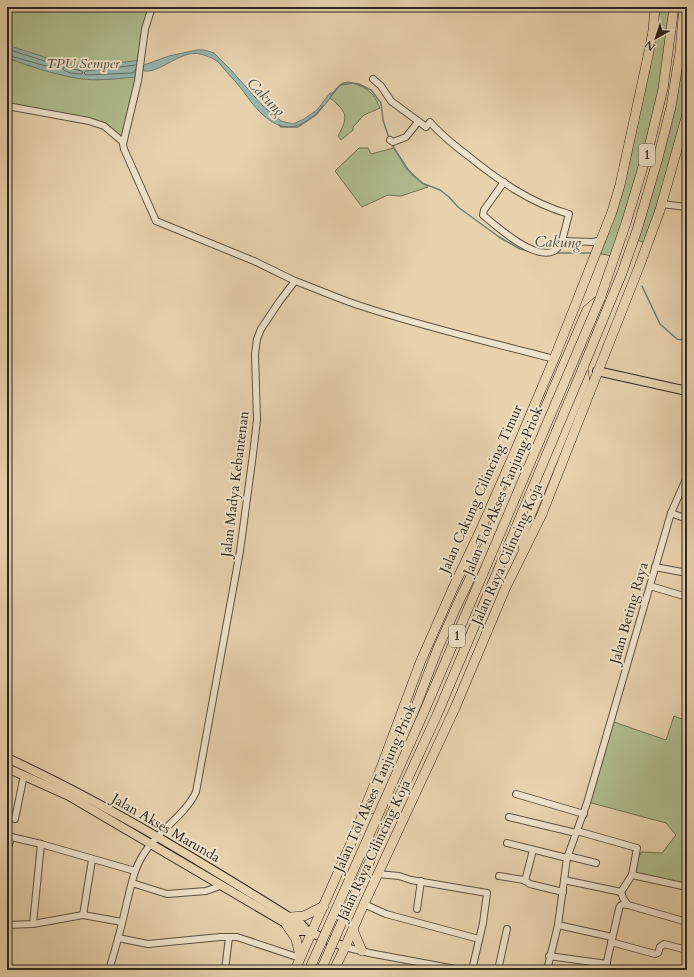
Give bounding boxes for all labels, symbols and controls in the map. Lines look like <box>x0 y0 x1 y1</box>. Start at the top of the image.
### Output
north arrow <box>636 18 676 58</box>
text: N <box>641 36 658 54</box>
park label: TPU Semper <box>46 54 120 73</box>
water label: Cakung <box>243 73 290 121</box>
road number: 1 <box>639 144 655 166</box>
water label: Cakung <box>534 231 582 253</box>
street label: Jalan Cakung Cilincing Timur <box>434 401 527 578</box>
street label: Jalan Tol Akses Tanjung Priok <box>458 403 548 580</box>
street label: Jalan Madya Kebantenan <box>216 410 253 560</box>
street label: Jalan Raya Cilincing Koja <box>466 480 547 630</box>
street label: Jalan Beting Raya <box>605 560 653 668</box>
road number: 1 <box>449 625 465 647</box>
street label: Jalan Tol Akses Tanjung Priok <box>328 701 421 877</box>
street label: Jalan Raya Cilincing Koja <box>332 777 415 925</box>
street label: Jalan Akses Marunda <box>106 788 224 867</box>

